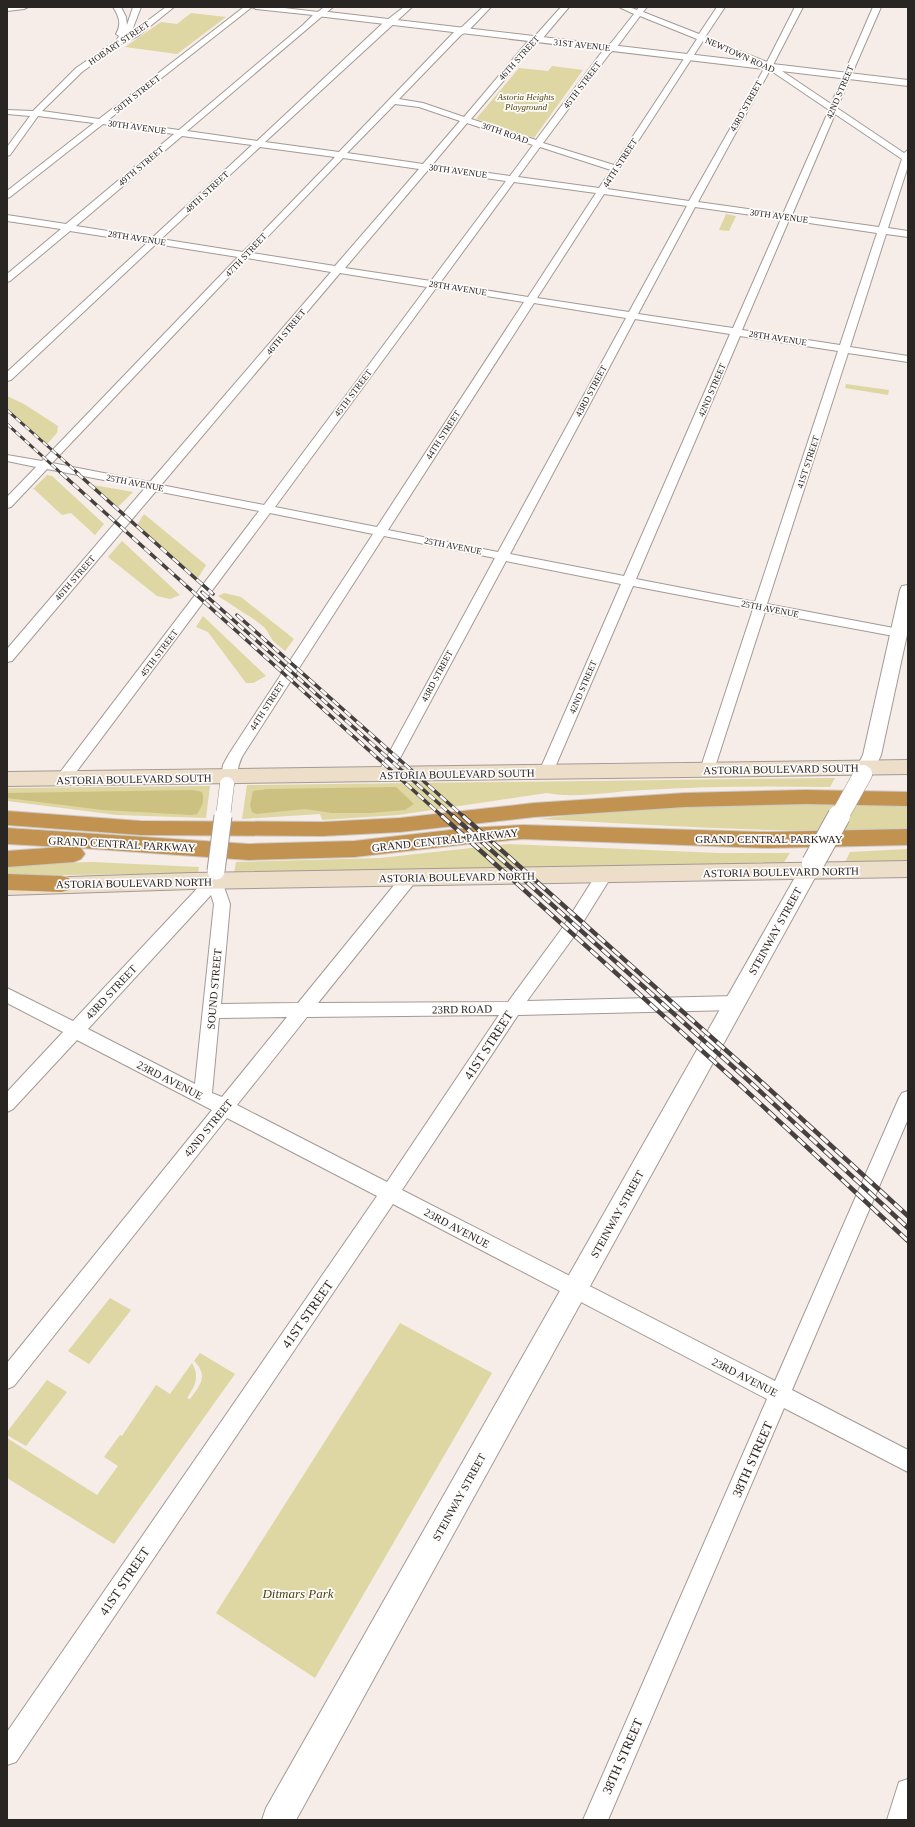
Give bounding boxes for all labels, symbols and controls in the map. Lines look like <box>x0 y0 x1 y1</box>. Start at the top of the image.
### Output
street label: HOBART STREET <box>87 19 152 67</box>
street label: 46TH STREET <box>496 33 542 82</box>
street label: NEWTOWN ROAD <box>704 35 777 75</box>
street label: 31ST AVENUE <box>553 37 611 53</box>
street label: 45TH STREET <box>561 59 603 110</box>
street label: 42ND STREET <box>824 63 856 120</box>
street label: 50TH STREET <box>112 72 163 115</box>
street label: 43RD STREET <box>728 78 764 133</box>
park label: Astoria Heights Playground <box>497 92 555 112</box>
street label: 30TH AVENUE <box>107 118 167 136</box>
street label: 30TH ROAD <box>480 120 530 146</box>
street label: 44TH STREET <box>600 136 640 189</box>
street label: 49TH STREET <box>116 144 166 188</box>
street label: 30TH AVENUE <box>428 162 488 180</box>
street label: 48TH STREET <box>183 169 231 215</box>
street label: 30TH AVENUE <box>749 207 809 225</box>
street label: 28TH AVENUE <box>107 228 167 248</box>
street label: 47TH STREET <box>223 231 269 279</box>
street label: 28TH AVENUE <box>428 278 488 298</box>
street label: 46TH STREET <box>264 307 308 357</box>
street label: 28TH AVENUE <box>748 328 808 348</box>
street label: 42ND STREET <box>696 361 728 418</box>
street label: 43RD STREET <box>573 363 609 418</box>
street label: 45TH STREET <box>332 367 374 418</box>
street label: 44TH STREET <box>423 408 463 461</box>
street label: 41ST STREET <box>795 434 821 490</box>
street label: 25TH AVENUE <box>105 473 165 494</box>
street label: 25TH AVENUE <box>423 536 483 557</box>
street label: 46TH STREET <box>53 553 98 603</box>
street label: 25TH AVENUE <box>740 599 800 620</box>
street label: 45TH STREET <box>138 627 180 678</box>
street label: 43RD STREET <box>419 648 455 703</box>
street label: 42ND STREET <box>567 658 599 715</box>
street label: 44TH STREET <box>247 679 287 732</box>
street label: ASTORIA BOULEVARD SOUTH <box>703 762 859 776</box>
street label: ASTORIA BOULEVARD SOUTH <box>379 767 535 781</box>
street label: ASTORIA BOULEVARD SOUTH <box>56 772 212 786</box>
street label: GRAND CENTRAL PARKWAY <box>371 826 519 854</box>
street label: GRAND CENTRAL PARKWAY <box>695 833 843 845</box>
street label: GRAND CENTRAL PARKWAY <box>48 834 196 854</box>
street label: ASTORIA BOULEVARD NORTH <box>703 865 859 879</box>
street label: ASTORIA BOULEVARD NORTH <box>379 870 535 884</box>
street label: ASTORIA BOULEVARD NORTH <box>56 876 212 890</box>
street label: STEINWAY STREET <box>746 885 804 977</box>
street label: SOUND STREET <box>204 948 224 1030</box>
street label: 43RD STREET <box>83 962 139 1021</box>
street label: 23RD ROAD <box>432 1002 492 1016</box>
street label: 41ST STREET <box>461 1008 516 1082</box>
street label: 23RD AVENUE <box>135 1058 205 1102</box>
street label: 42ND STREET <box>181 1097 235 1159</box>
street label: STEINWAY STREET <box>588 1168 646 1260</box>
street label: 23RD AVENUE <box>422 1206 492 1250</box>
street label: 41ST STREET <box>279 1278 336 1351</box>
street label: 23RD AVENUE <box>710 1355 780 1399</box>
street label: 38TH STREET <box>729 1419 776 1499</box>
street label: STEINWAY STREET <box>430 1451 488 1543</box>
street label: 41ST STREET <box>96 1544 153 1618</box>
park label: Ditmars Park <box>261 1586 334 1601</box>
street label: 38TH STREET <box>599 1716 646 1796</box>

